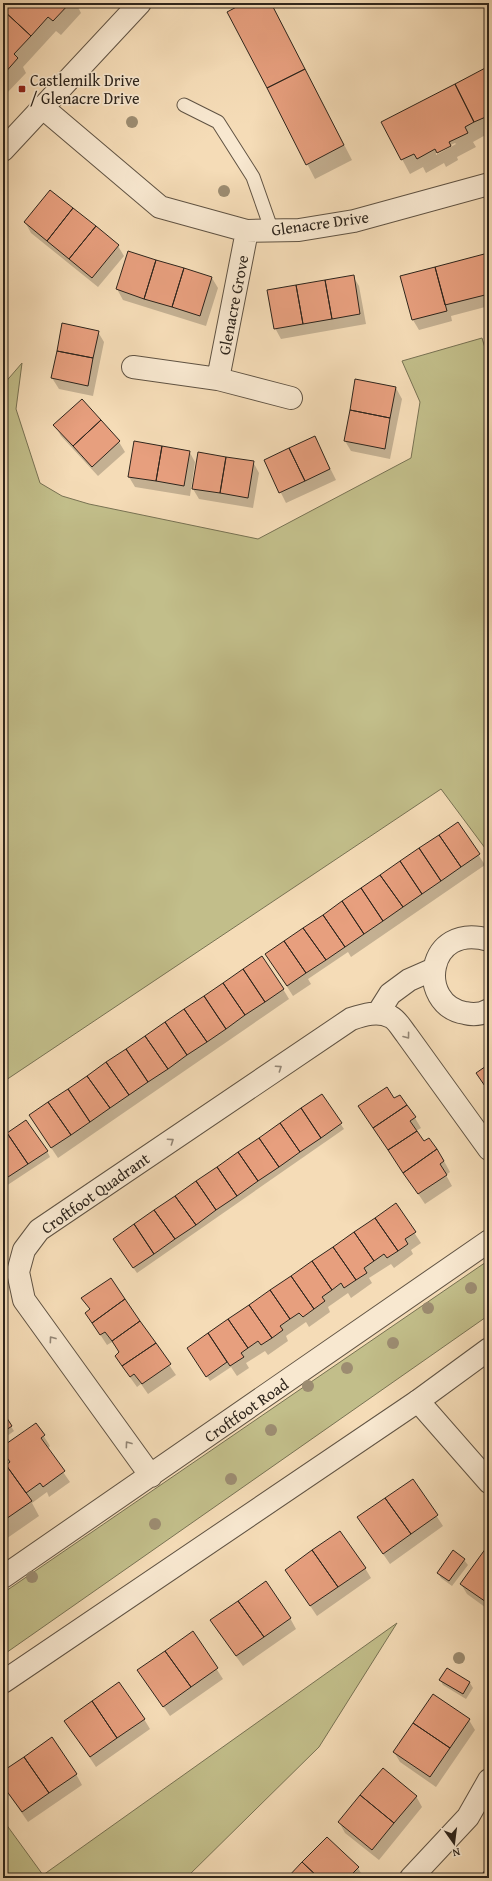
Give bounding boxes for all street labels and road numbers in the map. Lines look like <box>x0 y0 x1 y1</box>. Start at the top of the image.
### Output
street label: Glenacre Drive <box>270 204 370 242</box>
street label: Glenacre Grove <box>212 253 254 357</box>
street label: Croftfoot Quadrant <box>36 1146 154 1239</box>
street label: Croftfoot Road <box>199 1372 293 1448</box>

